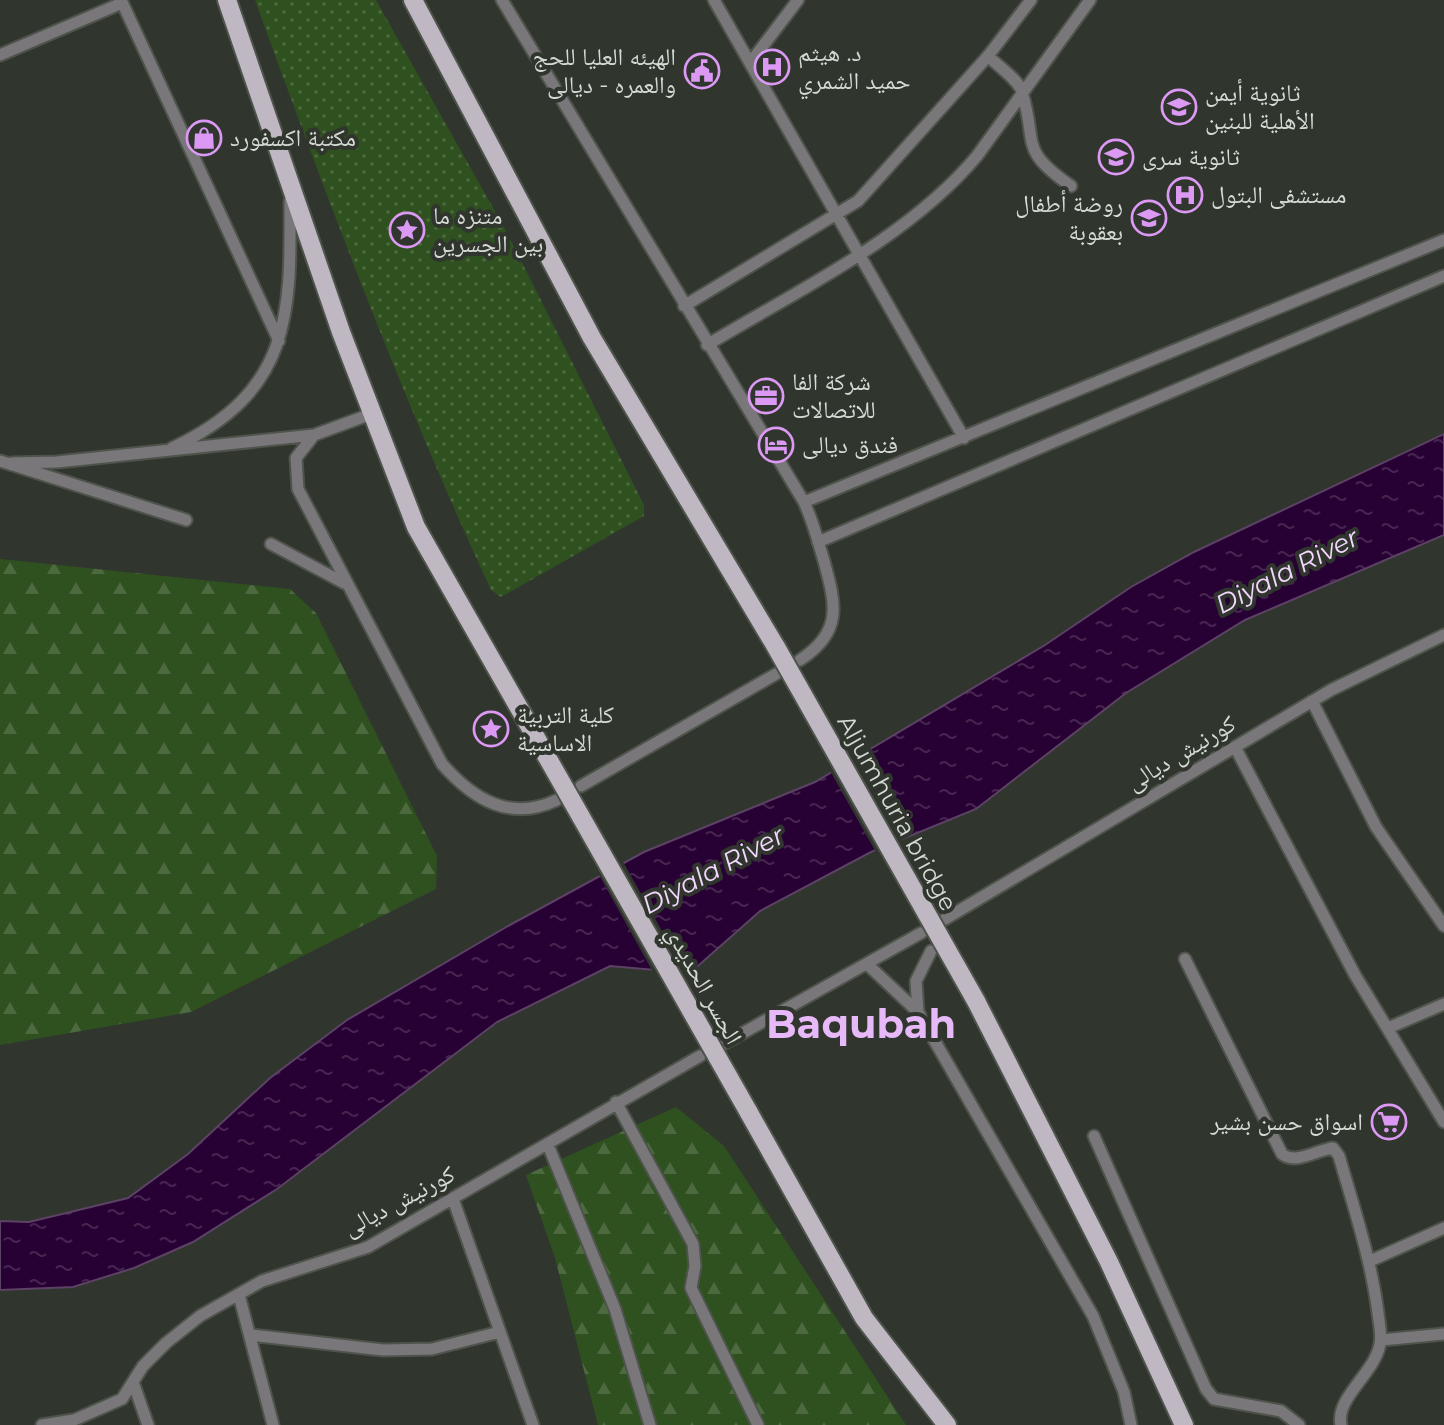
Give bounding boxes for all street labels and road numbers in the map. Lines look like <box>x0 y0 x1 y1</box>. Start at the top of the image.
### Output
street label: كورنيش ديالى <box>1121 709 1241 796</box>
street label: Aljumhuria bridge <box>831 710 963 916</box>
street label: الجسر الحديدي <box>655 920 749 1052</box>
street label: كورنيش ديالى <box>338 1159 460 1242</box>

